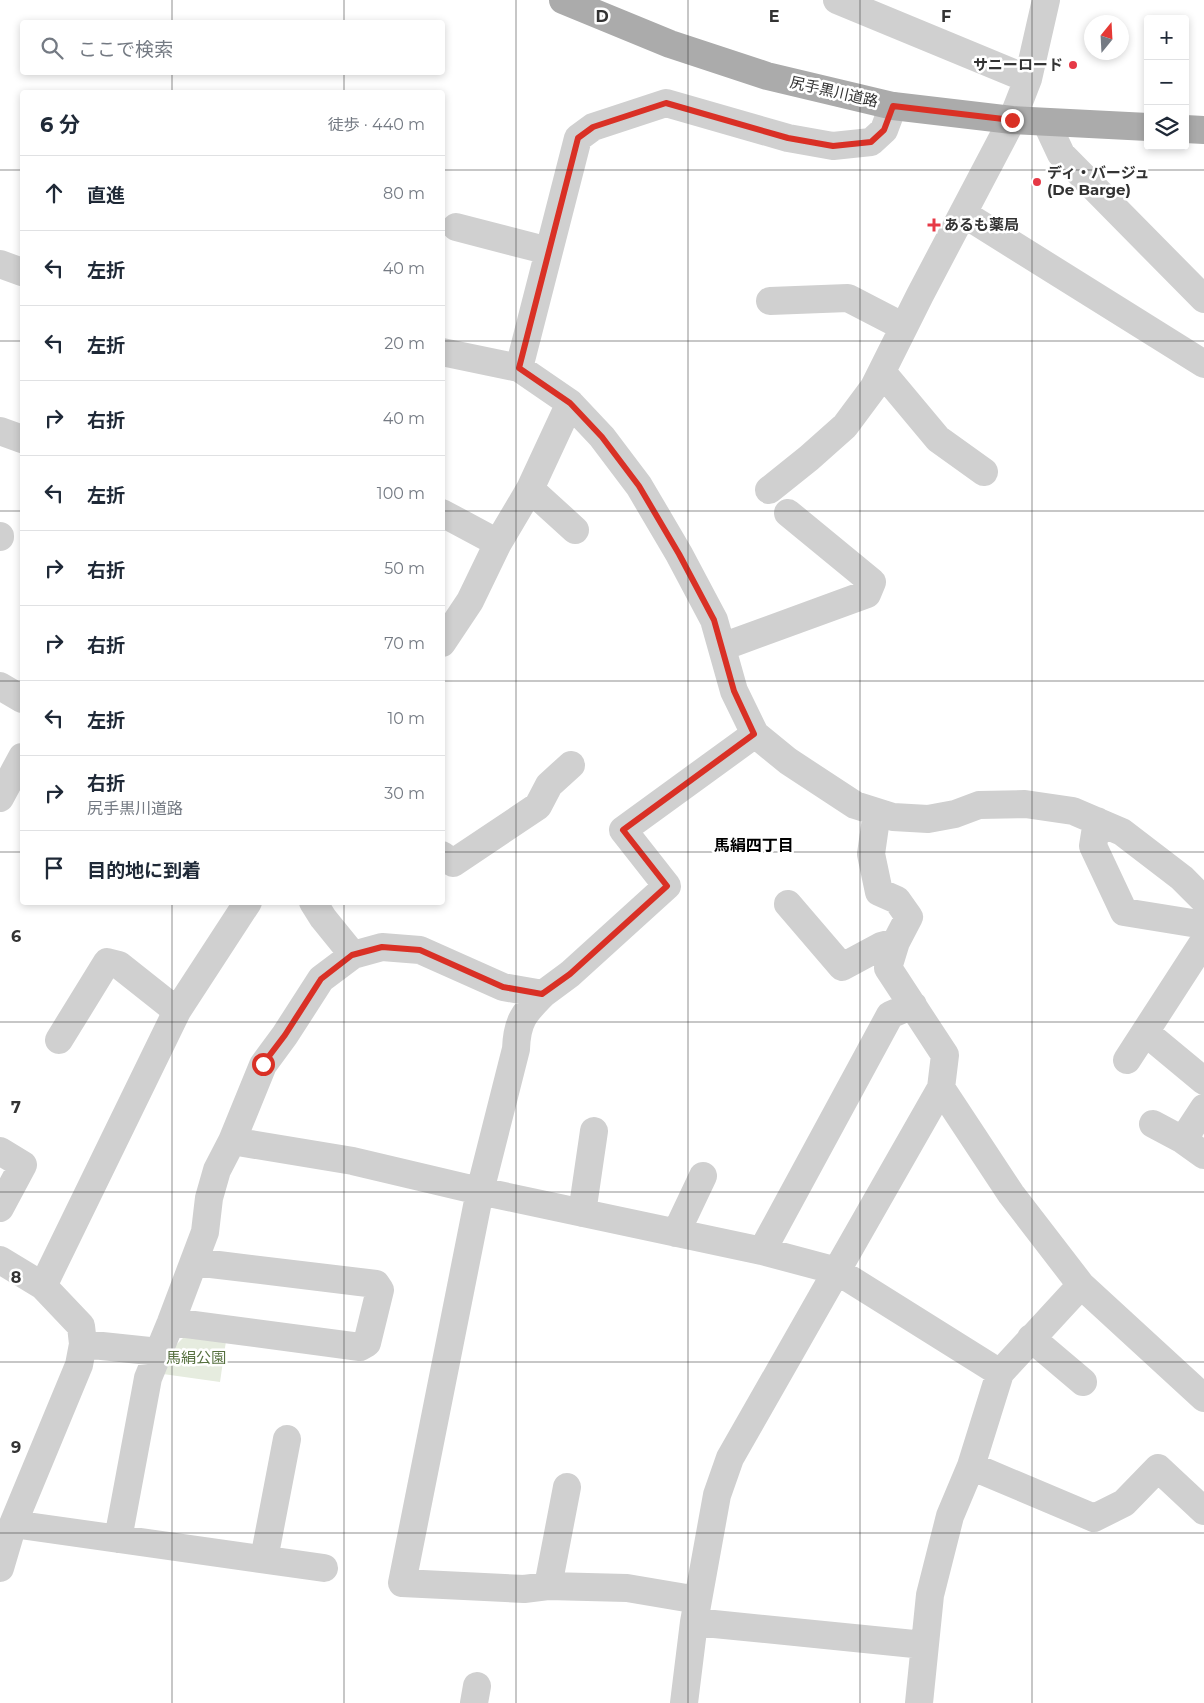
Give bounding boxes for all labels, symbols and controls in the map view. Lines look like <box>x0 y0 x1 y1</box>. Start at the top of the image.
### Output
text: D <box>595 7 609 26</box>
text: E <box>769 7 779 26</box>
text: F <box>941 7 951 26</box>
north arrow <box>1084 15 1129 60</box>
map controls <box>1144 15 1189 150</box>
button: + <box>1144 15 1189 60</box>
search box <box>20 20 445 75</box>
icon: search <box>38 34 66 62</box>
text: ここで検索 <box>78 38 173 61</box>
place label: サニーロード <box>973 55 1063 74</box>
marker: サニーロード <box>1067 59 1079 71</box>
button: − <box>1144 60 1189 105</box>
street label: 尻手黒川道路 <box>788 72 880 111</box>
button: layers <box>1144 105 1189 150</box>
route end <box>1001 109 1024 132</box>
text: 6 分 <box>40 112 80 137</box>
text: 徒歩 · 440 m <box>328 115 425 134</box>
place label: ディ・バージュ (De Barge) <box>1047 163 1150 199</box>
marker: ディ・バージュ (De Barge) <box>1031 176 1043 188</box>
icon: ahead <box>40 179 68 207</box>
text: 直進 <box>87 184 125 207</box>
text: 80 m <box>383 184 425 203</box>
place label: あるも薬局 <box>944 215 1019 234</box>
marker: あるも薬局 <box>928 219 940 231</box>
icon: left <box>40 254 68 282</box>
text: 左折 <box>87 259 125 282</box>
text: 40 m <box>383 259 425 278</box>
icon: left <box>40 329 68 357</box>
text: 左折 <box>87 334 125 357</box>
text: 20 m <box>384 334 425 353</box>
icon: right <box>40 404 68 432</box>
text: 右折 <box>87 409 125 432</box>
text: 40 m <box>383 409 425 428</box>
icon: left <box>40 479 68 507</box>
text: 左折 <box>87 484 125 507</box>
text: 100 m <box>377 484 425 503</box>
icon: right <box>40 554 68 582</box>
text: 右折 <box>87 559 125 582</box>
text: 50 m <box>384 559 425 578</box>
icon: right <box>40 629 68 657</box>
text: 右折 <box>87 634 125 657</box>
text: 70 m <box>384 634 425 653</box>
icon: left <box>40 704 68 732</box>
text: 左折 <box>87 709 125 732</box>
text: 10 m <box>387 709 425 728</box>
text: 右折 <box>87 772 125 795</box>
icon: right <box>40 779 68 807</box>
text: 30 m <box>384 784 425 803</box>
text: 尻手黒川道路 <box>87 799 183 818</box>
district label: 馬絹四丁目 <box>714 836 794 855</box>
icon: arrive <box>40 854 68 882</box>
text: 目的地に到着 <box>87 859 201 882</box>
text: 6 <box>11 927 21 946</box>
route start <box>252 1053 275 1076</box>
text: 7 <box>11 1098 21 1117</box>
text: 8 <box>11 1268 21 1287</box>
park label: 馬絹公園 <box>166 1348 226 1367</box>
text: 9 <box>11 1438 21 1457</box>

